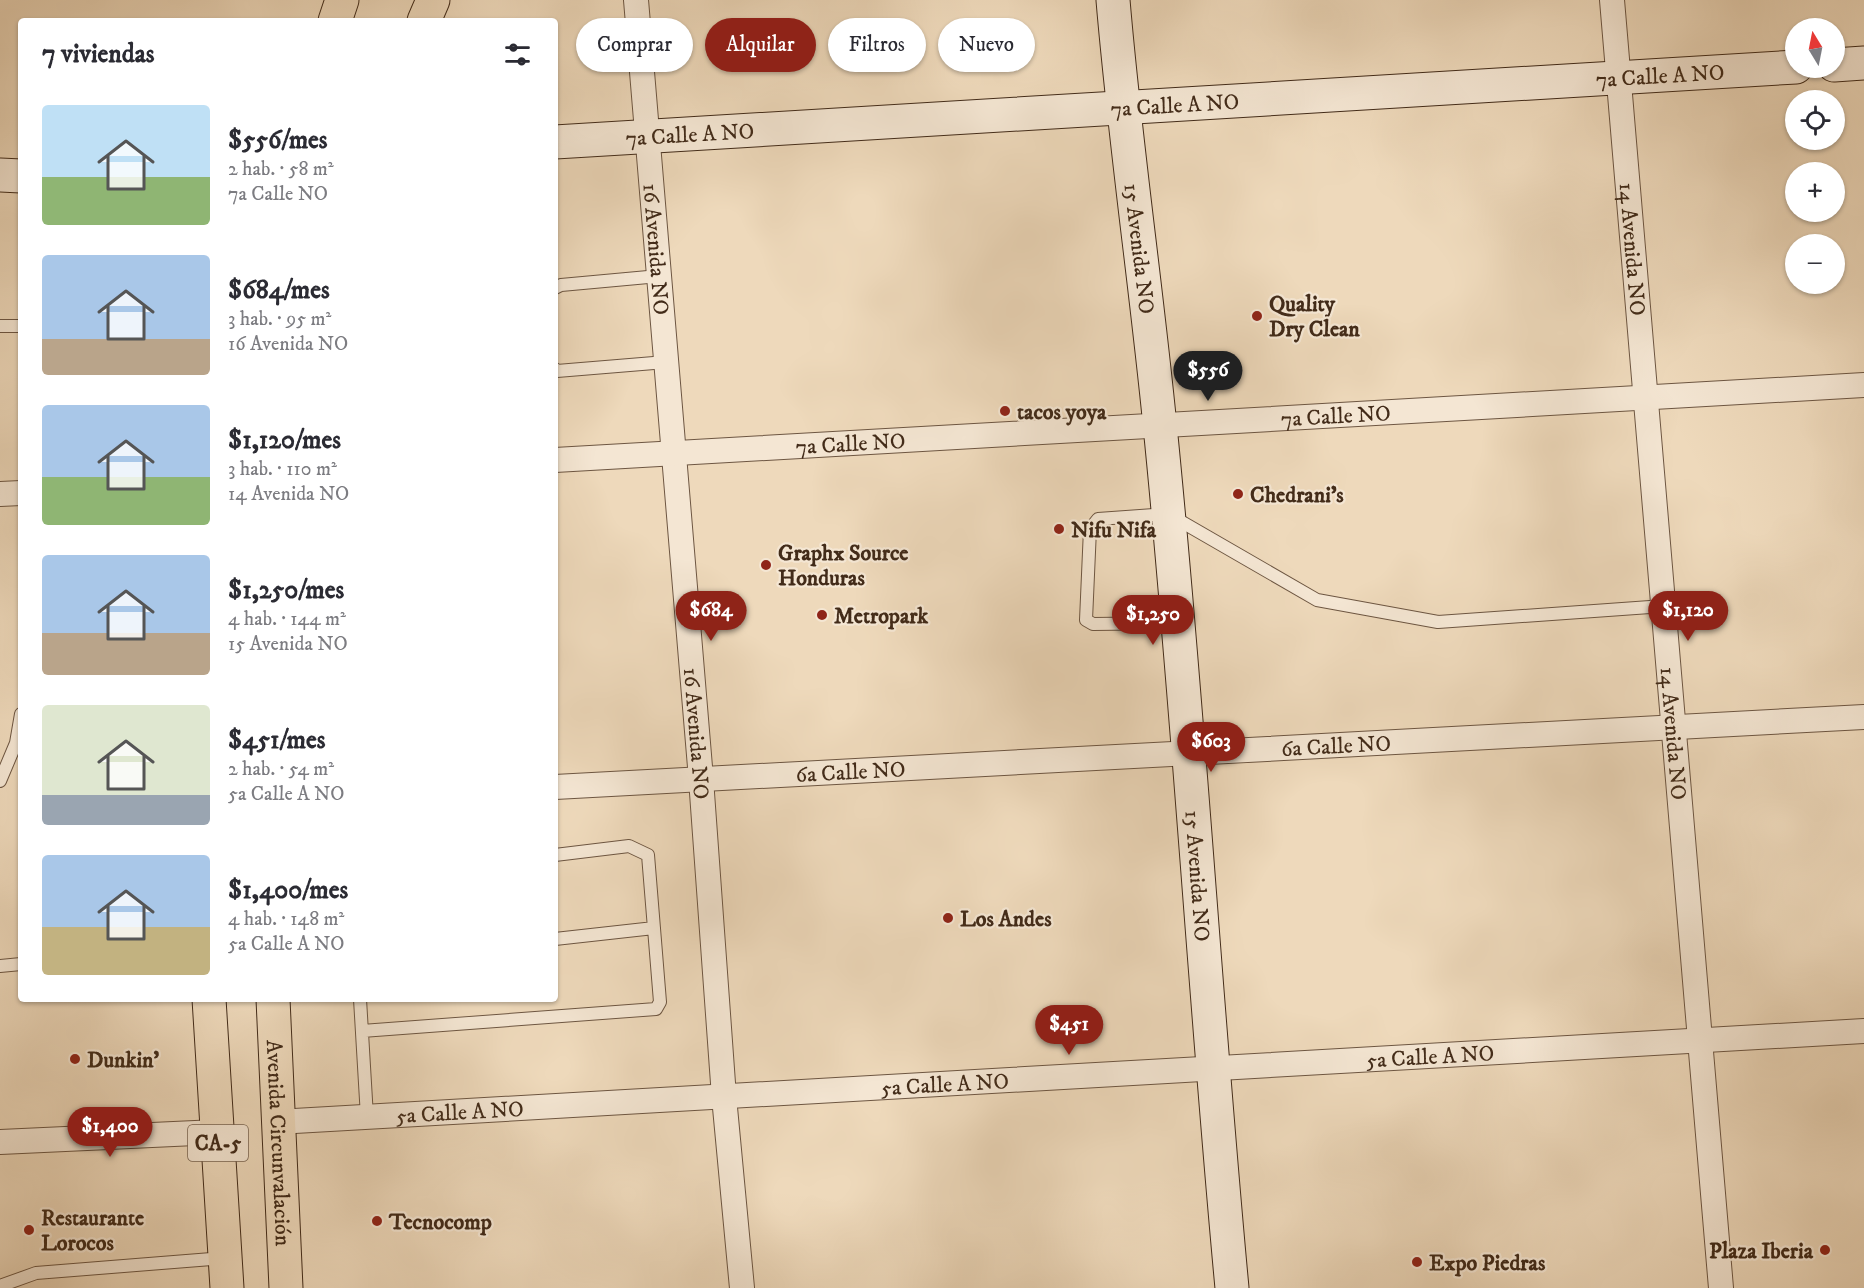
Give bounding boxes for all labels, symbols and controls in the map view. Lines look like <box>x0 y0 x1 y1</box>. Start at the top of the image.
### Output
chip: Comprar <box>576 18 693 72</box>
chip: Alquilar <box>705 18 816 72</box>
chip: Filtros <box>828 18 926 72</box>
chip: Nuevo <box>938 18 1035 72</box>
north arrow <box>1785 18 1845 78</box>
map controls <box>1785 18 1845 294</box>
text: 7 viviendas <box>42 38 155 71</box>
icon: filters <box>501 38 534 71</box>
street label: 7a Calle A NO <box>1595 59 1725 94</box>
street label: 7a Calle A NO <box>1110 89 1240 123</box>
button: locate <box>1785 90 1845 150</box>
street label: 7a Calle A NO <box>625 118 755 153</box>
text: $556/mes <box>228 124 328 157</box>
icon: home <box>90 129 162 201</box>
text: 2 hab. · 58 m² <box>228 157 334 182</box>
button: + <box>1785 162 1845 222</box>
text: 7a Calle NO <box>228 182 328 207</box>
street label: 16 Avenida NO <box>636 182 674 316</box>
street label: 15 Avenida NO <box>1117 182 1160 316</box>
street label: 14 Avenida NO <box>1613 182 1651 317</box>
button: − <box>1785 234 1845 294</box>
text: $684/mes <box>228 274 330 307</box>
icon: home <box>90 279 162 351</box>
place label: Quality Dry Clean <box>1269 291 1360 343</box>
text: 3 hab. · 95 m² <box>228 307 331 332</box>
marker: Quality Dry Clean <box>1250 309 1264 323</box>
text: 16 Avenida NO <box>228 332 348 357</box>
pin: $556 <box>1172 351 1244 402</box>
text: $556 <box>1187 358 1229 383</box>
place label: tacos yoya <box>1017 399 1107 426</box>
street label: 7a Calle NO <box>1280 400 1392 433</box>
marker: tacos yoya <box>998 404 1012 418</box>
text: $1,120/mes <box>228 424 341 457</box>
street label: 7a Calle NO <box>795 428 906 461</box>
icon: home <box>90 429 162 501</box>
text: 3 hab. · 110 m² <box>228 457 337 482</box>
text: 14 Avenida NO <box>228 482 349 507</box>
place label: Chedrani's <box>1250 482 1344 509</box>
marker: Chedrani's <box>1231 487 1245 501</box>
place label: Nifu Nifa <box>1071 517 1157 544</box>
marker: Nifu Nifa <box>1052 522 1066 536</box>
place label: Graphx Source Honduras <box>778 540 908 592</box>
marker: Graphx Source Honduras <box>759 558 773 572</box>
text: $1,250/mes <box>228 574 344 607</box>
icon: home <box>90 579 162 651</box>
pin: $684 <box>675 591 747 642</box>
pin: $1,120 <box>1639 591 1737 642</box>
pin: $1,250 <box>1104 595 1202 646</box>
text: $684 <box>690 598 732 623</box>
text: $1,120 <box>1662 598 1714 623</box>
text: $1,250 <box>1126 602 1180 627</box>
place label: Metropark <box>834 603 929 630</box>
text: 4 hab. · 144 m² <box>228 607 346 632</box>
marker: Metropark <box>815 608 829 622</box>
text: 15 Avenida NO <box>228 632 348 657</box>
street label: 14 Avenida NO <box>1653 666 1692 801</box>
street label: 16 Avenida NO <box>677 667 714 800</box>
pin: $603 <box>1175 722 1247 773</box>
text: $451/mes <box>228 724 325 757</box>
icon: home <box>90 729 162 801</box>
text: $603 <box>1191 729 1231 754</box>
street label: 6a Calle NO <box>1280 730 1392 763</box>
street label: 6a Calle NO <box>795 756 906 789</box>
text: 2 hab. · 54 m² <box>228 757 334 782</box>
text: 5a Calle A NO <box>228 782 344 807</box>
street label: 15 Avenida NO <box>1178 809 1215 943</box>
text: $1,400/mes <box>228 874 348 907</box>
icon: home <box>90 879 162 951</box>
place label: Los Andes <box>960 906 1052 933</box>
text: 4 hab. · 148 m² <box>228 907 344 932</box>
marker: Los Andes <box>941 911 955 925</box>
text: 5a Calle A NO <box>228 932 344 957</box>
pin: $451 <box>1033 1005 1105 1056</box>
text: $451 <box>1049 1012 1089 1037</box>
street label: Avenida Circunvalación <box>260 1039 296 1247</box>
street label: 5a Calle A NO <box>1365 1040 1495 1075</box>
place label: Dunkin' <box>87 1047 159 1074</box>
marker: Dunkin' <box>68 1052 82 1066</box>
street label: 5a Calle A NO <box>880 1068 1010 1102</box>
street label: 5a Calle A NO <box>395 1096 525 1130</box>
pin: $1,400 <box>61 1107 159 1158</box>
text: $1,400 <box>81 1114 139 1139</box>
road number: CA-5 <box>188 1125 248 1161</box>
place label: Restaurante Lorocos <box>41 1205 144 1257</box>
place label: Tecnocomp <box>388 1209 492 1236</box>
marker: Tecnocomp <box>370 1214 384 1228</box>
marker: Restaurante Lorocos <box>22 1223 36 1237</box>
place label: Plaza Iberia <box>1709 1238 1814 1265</box>
marker: Plaza Iberia <box>1818 1243 1832 1257</box>
place label: Expo Piedras <box>1429 1250 1546 1277</box>
marker: Expo Piedras <box>1410 1255 1424 1269</box>

